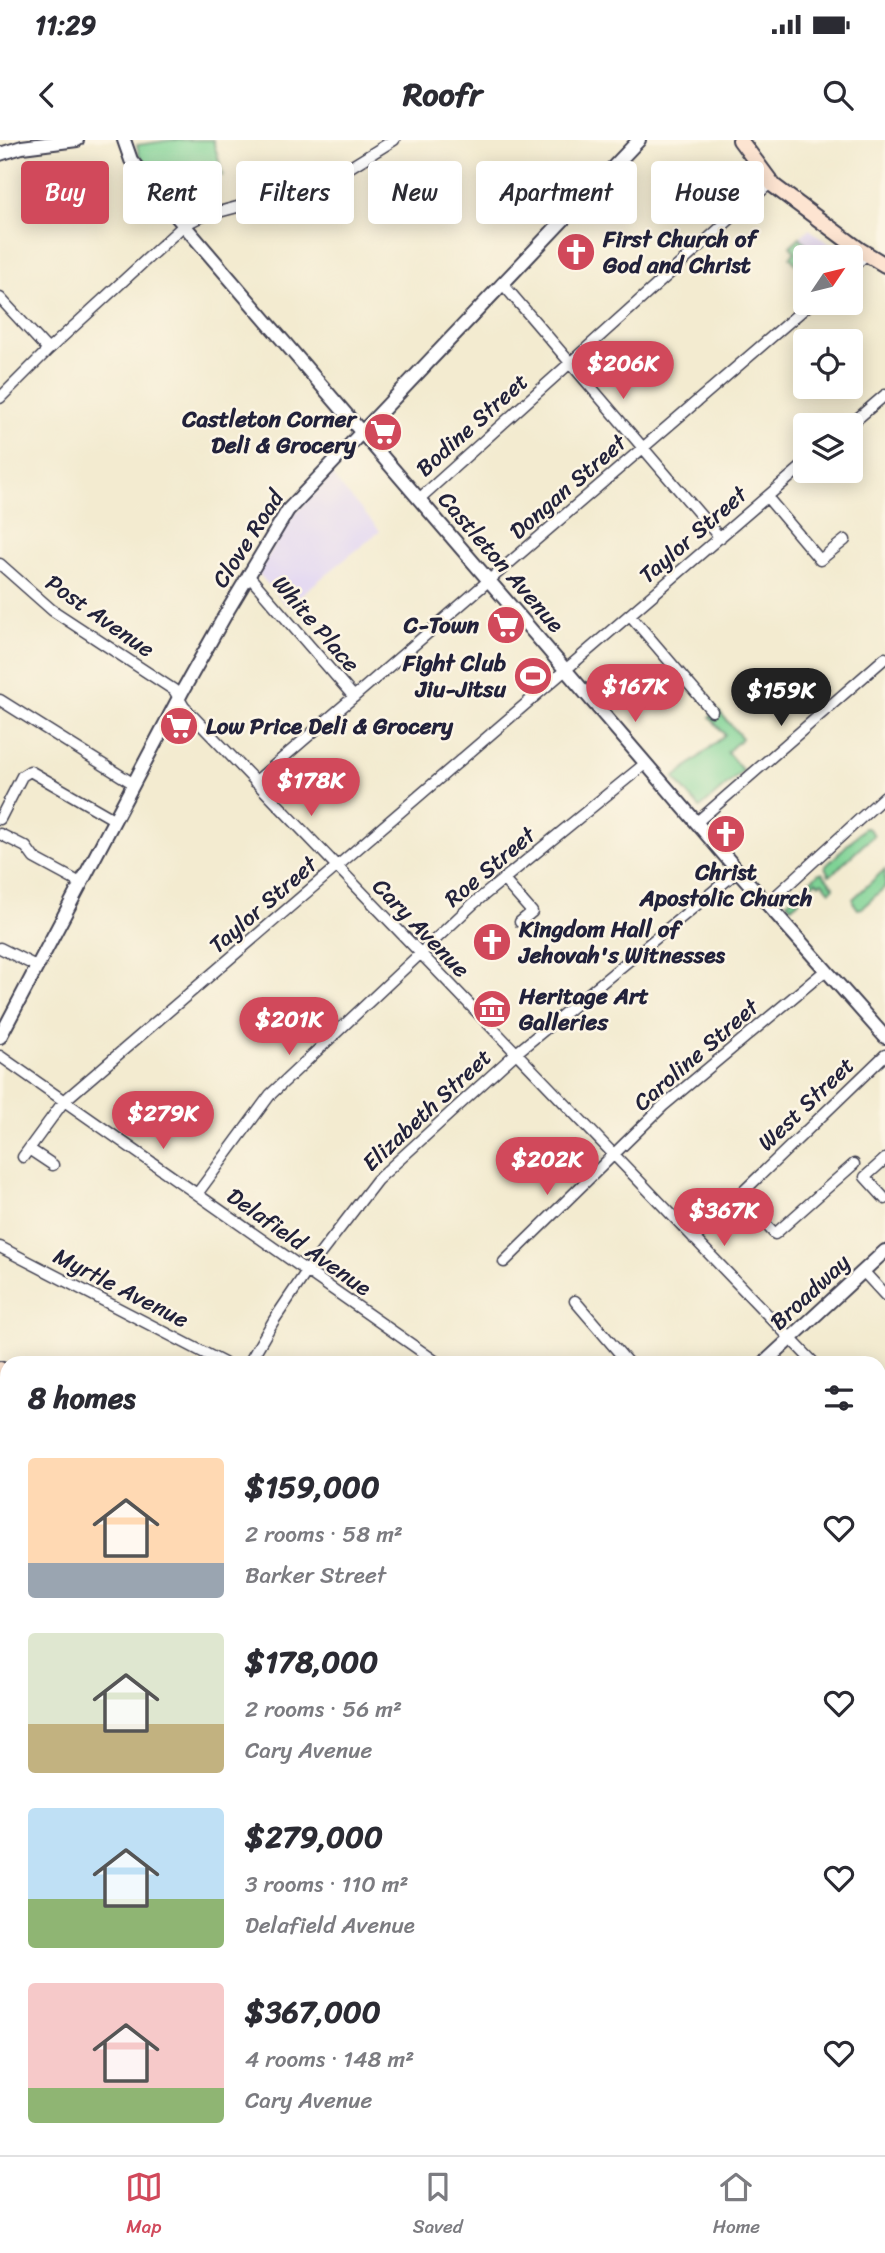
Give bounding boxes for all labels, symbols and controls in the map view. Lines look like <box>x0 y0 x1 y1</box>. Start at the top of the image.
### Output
text: 11:29 <box>35 2 96 48</box>
text: Roofr <box>403 66 482 123</box>
icon: back <box>28 76 66 114</box>
icon: search <box>819 76 857 114</box>
chip: Buy <box>21 161 109 224</box>
chip: Rent <box>123 161 222 224</box>
chip: Filters <box>236 161 354 224</box>
chip: New <box>368 161 462 224</box>
chip: Apartment <box>476 161 637 224</box>
chip: House <box>651 161 764 224</box>
place label: First Church of God and Christ <box>602 219 759 286</box>
church icon: First Church of God and Christ <box>555 231 597 273</box>
north arrow <box>793 245 863 315</box>
map controls <box>793 245 863 483</box>
button: locate <box>793 329 863 399</box>
pin: $206K <box>574 342 672 401</box>
text: $206K <box>588 343 658 384</box>
street label: Bodine Street <box>406 363 538 487</box>
place label: Castleton Corner Deli & Grocery <box>181 399 359 466</box>
supermarket icon: Castleton Corner Deli & Grocery <box>362 411 404 453</box>
button: layers <box>793 413 863 483</box>
street label: Dongan Street <box>500 423 638 550</box>
street label: Taylor Street <box>629 474 758 594</box>
street label: Clove Road <box>201 480 296 596</box>
street label: Castleton Avenue <box>427 481 575 643</box>
street label: Post Avenue <box>36 563 164 669</box>
street label: White Place <box>262 566 371 682</box>
supermarket icon: C-Town <box>485 604 527 646</box>
place label: C-Town <box>403 605 480 646</box>
place label: Fight Club Jiu-Jitsu <box>402 643 507 710</box>
sports icon: Fight Club Jiu-Jitsu <box>512 655 554 697</box>
pin: $167K <box>586 664 684 724</box>
text: $167K <box>602 666 668 707</box>
pin: $159K <box>732 668 830 728</box>
text: $159K <box>747 670 815 711</box>
supermarket icon: Low Price Deli & Grocery <box>158 705 200 747</box>
place label: Low Price Deli & Grocery <box>206 706 454 747</box>
pin: $178K <box>262 758 360 818</box>
text: $178K <box>278 760 344 801</box>
church icon: Christ Apostolic Church <box>705 813 747 855</box>
street label: Roe Street <box>435 815 546 918</box>
street label: Taylor Street <box>199 844 328 964</box>
place label: Christ Apostolic Church <box>639 852 812 919</box>
street label: Cary Avenue <box>362 868 480 988</box>
place label: Kingdom Hall of Jehovah's Witnesses <box>517 909 726 976</box>
church icon: Kingdom Hall of Jehovah's Witnesses <box>471 921 513 963</box>
place label: Heritage Art Galleries <box>518 976 648 1043</box>
street label: Caroline Street <box>624 987 770 1122</box>
museum icon: Heritage Art Galleries <box>471 988 513 1030</box>
pin: $201K <box>240 998 338 1057</box>
text: $201K <box>255 999 323 1040</box>
street label: Elizabeth Street <box>352 1038 502 1182</box>
street label: West Street <box>748 1047 864 1161</box>
pin: $279K <box>114 1091 212 1151</box>
text: $279K <box>128 1093 198 1134</box>
pin: $202K <box>498 1138 596 1197</box>
text: $202K <box>512 1139 582 1180</box>
street label: Delafield Avenue <box>218 1176 380 1308</box>
pin: $367K <box>675 1188 773 1248</box>
text: $367K <box>690 1190 758 1231</box>
street label: Myrtle Avenue <box>46 1236 196 1340</box>
street label: Broadway <box>760 1243 860 1341</box>
text: 8 homes <box>28 1371 136 1425</box>
icon: filters <box>820 1379 858 1417</box>
text: $159,000 <box>245 1460 380 1514</box>
icon: home <box>84 1486 168 1570</box>
icon: heart <box>820 1509 858 1547</box>
text: 2 rooms · 58 m² <box>245 1514 403 1555</box>
text: Barker Street <box>245 1555 386 1596</box>
text: $178,000 <box>245 1635 378 1689</box>
icon: home <box>84 1661 168 1745</box>
icon: heart <box>820 1684 858 1722</box>
text: 2 rooms · 56 m² <box>245 1689 402 1730</box>
text: Cary Avenue <box>245 1730 372 1771</box>
text: $279,000 <box>245 1810 383 1864</box>
icon: home <box>84 1836 168 1920</box>
icon: heart <box>820 1859 858 1897</box>
text: 3 rooms · 110 m² <box>245 1864 409 1905</box>
text: Delafield Avenue <box>245 1905 415 1946</box>
text: $367,000 <box>245 1985 381 2039</box>
icon: home <box>84 2011 168 2095</box>
icon: heart <box>820 2034 858 2072</box>
text: 4 rooms · 148 m² <box>245 2039 414 2080</box>
text: Cary Avenue <box>245 2080 372 2121</box>
tab: Map <box>125 2168 163 2243</box>
tab: Saved <box>413 2168 463 2243</box>
tab: Home <box>713 2168 760 2243</box>

